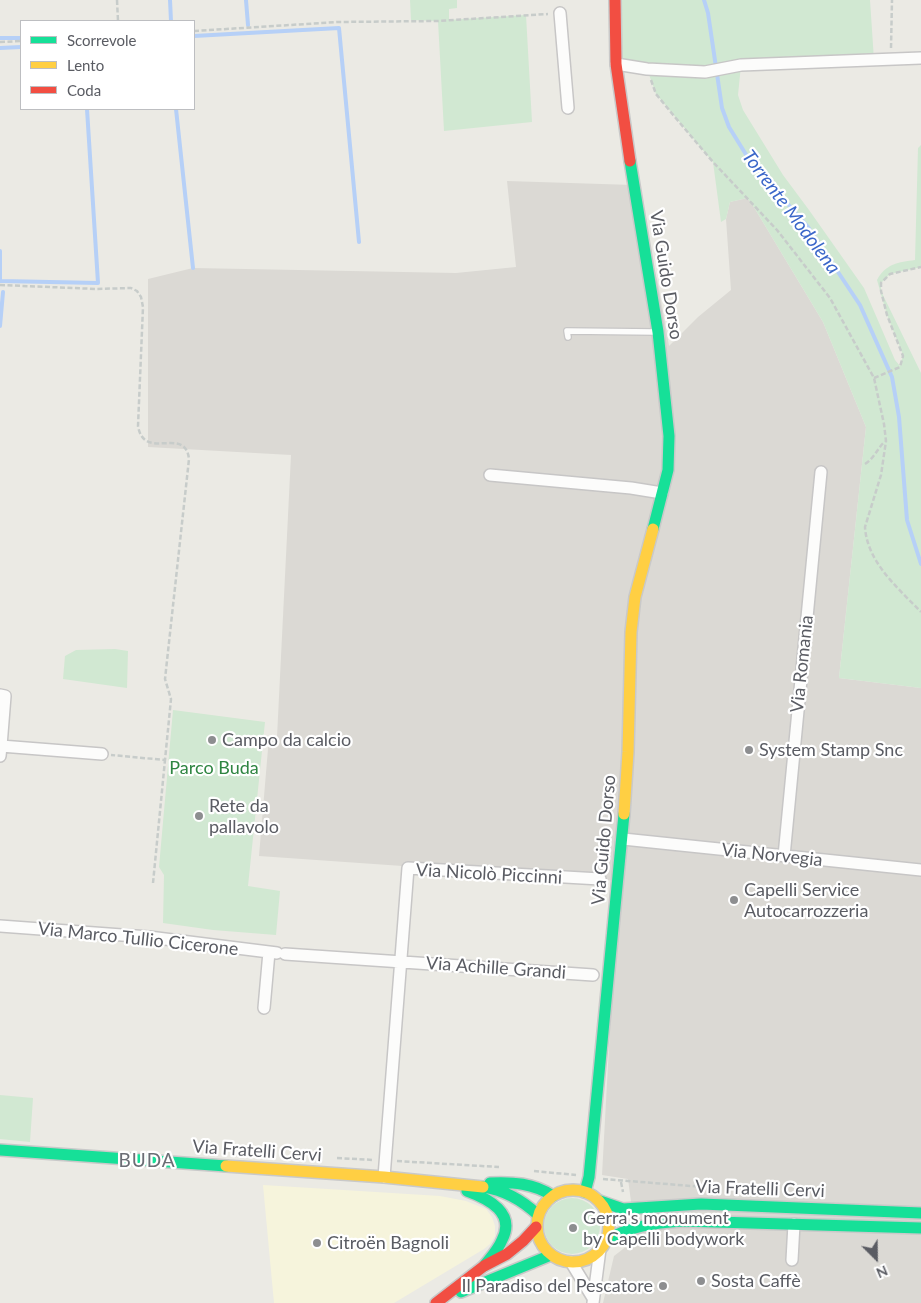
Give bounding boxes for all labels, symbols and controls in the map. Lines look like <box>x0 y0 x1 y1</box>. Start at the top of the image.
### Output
legend <box>20 20 195 110</box>
text: Scorrevole <box>67 31 137 49</box>
text: Lento <box>67 56 104 74</box>
text: Coda <box>67 81 101 99</box>
water label: Torrente Modolena <box>737 146 845 278</box>
street label: Via Guido Dorso <box>645 209 687 341</box>
street label: Via Romania <box>786 614 818 714</box>
place label: Campo da calcio <box>222 729 351 751</box>
marker: Campo da calcio <box>206 734 218 746</box>
place label: System Stamp Snc <box>759 739 903 761</box>
marker: System Stamp Snc <box>743 744 755 756</box>
park label: Parco Buda <box>169 757 259 779</box>
street label: Via Guido Dorso <box>588 774 620 906</box>
place label: Rete da pallavolo <box>209 795 279 838</box>
marker: Rete da pallavolo <box>193 810 205 822</box>
street label: Via Norvegia <box>720 839 824 871</box>
street label: Via Nicolò Piccinni <box>415 859 563 889</box>
place label: Capelli Service Autocarrozzeria <box>744 879 868 922</box>
marker: Capelli Service Autocarrozzeria <box>728 894 740 906</box>
street label: Via Marco Tullio Cicerone <box>37 918 239 960</box>
street label: Via Achille Grandi <box>425 952 567 984</box>
street label: Via Fratelli Cervi <box>192 1136 322 1166</box>
district label: BUDA <box>118 1150 176 1172</box>
street label: Via Fratelli Cervi <box>695 1176 825 1202</box>
place label: Gerra's monument by Capelli bodywork <box>583 1207 744 1250</box>
marker: Gerra's monument by Capelli bodywork <box>567 1222 579 1234</box>
place label: Citroën Bagnoli <box>327 1232 449 1254</box>
north arrow <box>851 1233 901 1283</box>
marker: Citroën Bagnoli <box>311 1237 323 1249</box>
text: N <box>874 1262 890 1282</box>
place label: Sosta Caffè <box>711 1270 801 1292</box>
place label: Il Paradiso del Pescatore <box>462 1275 653 1297</box>
marker: Sosta Caffè <box>695 1275 707 1287</box>
marker: Il Paradiso del Pescatore <box>657 1280 669 1292</box>

